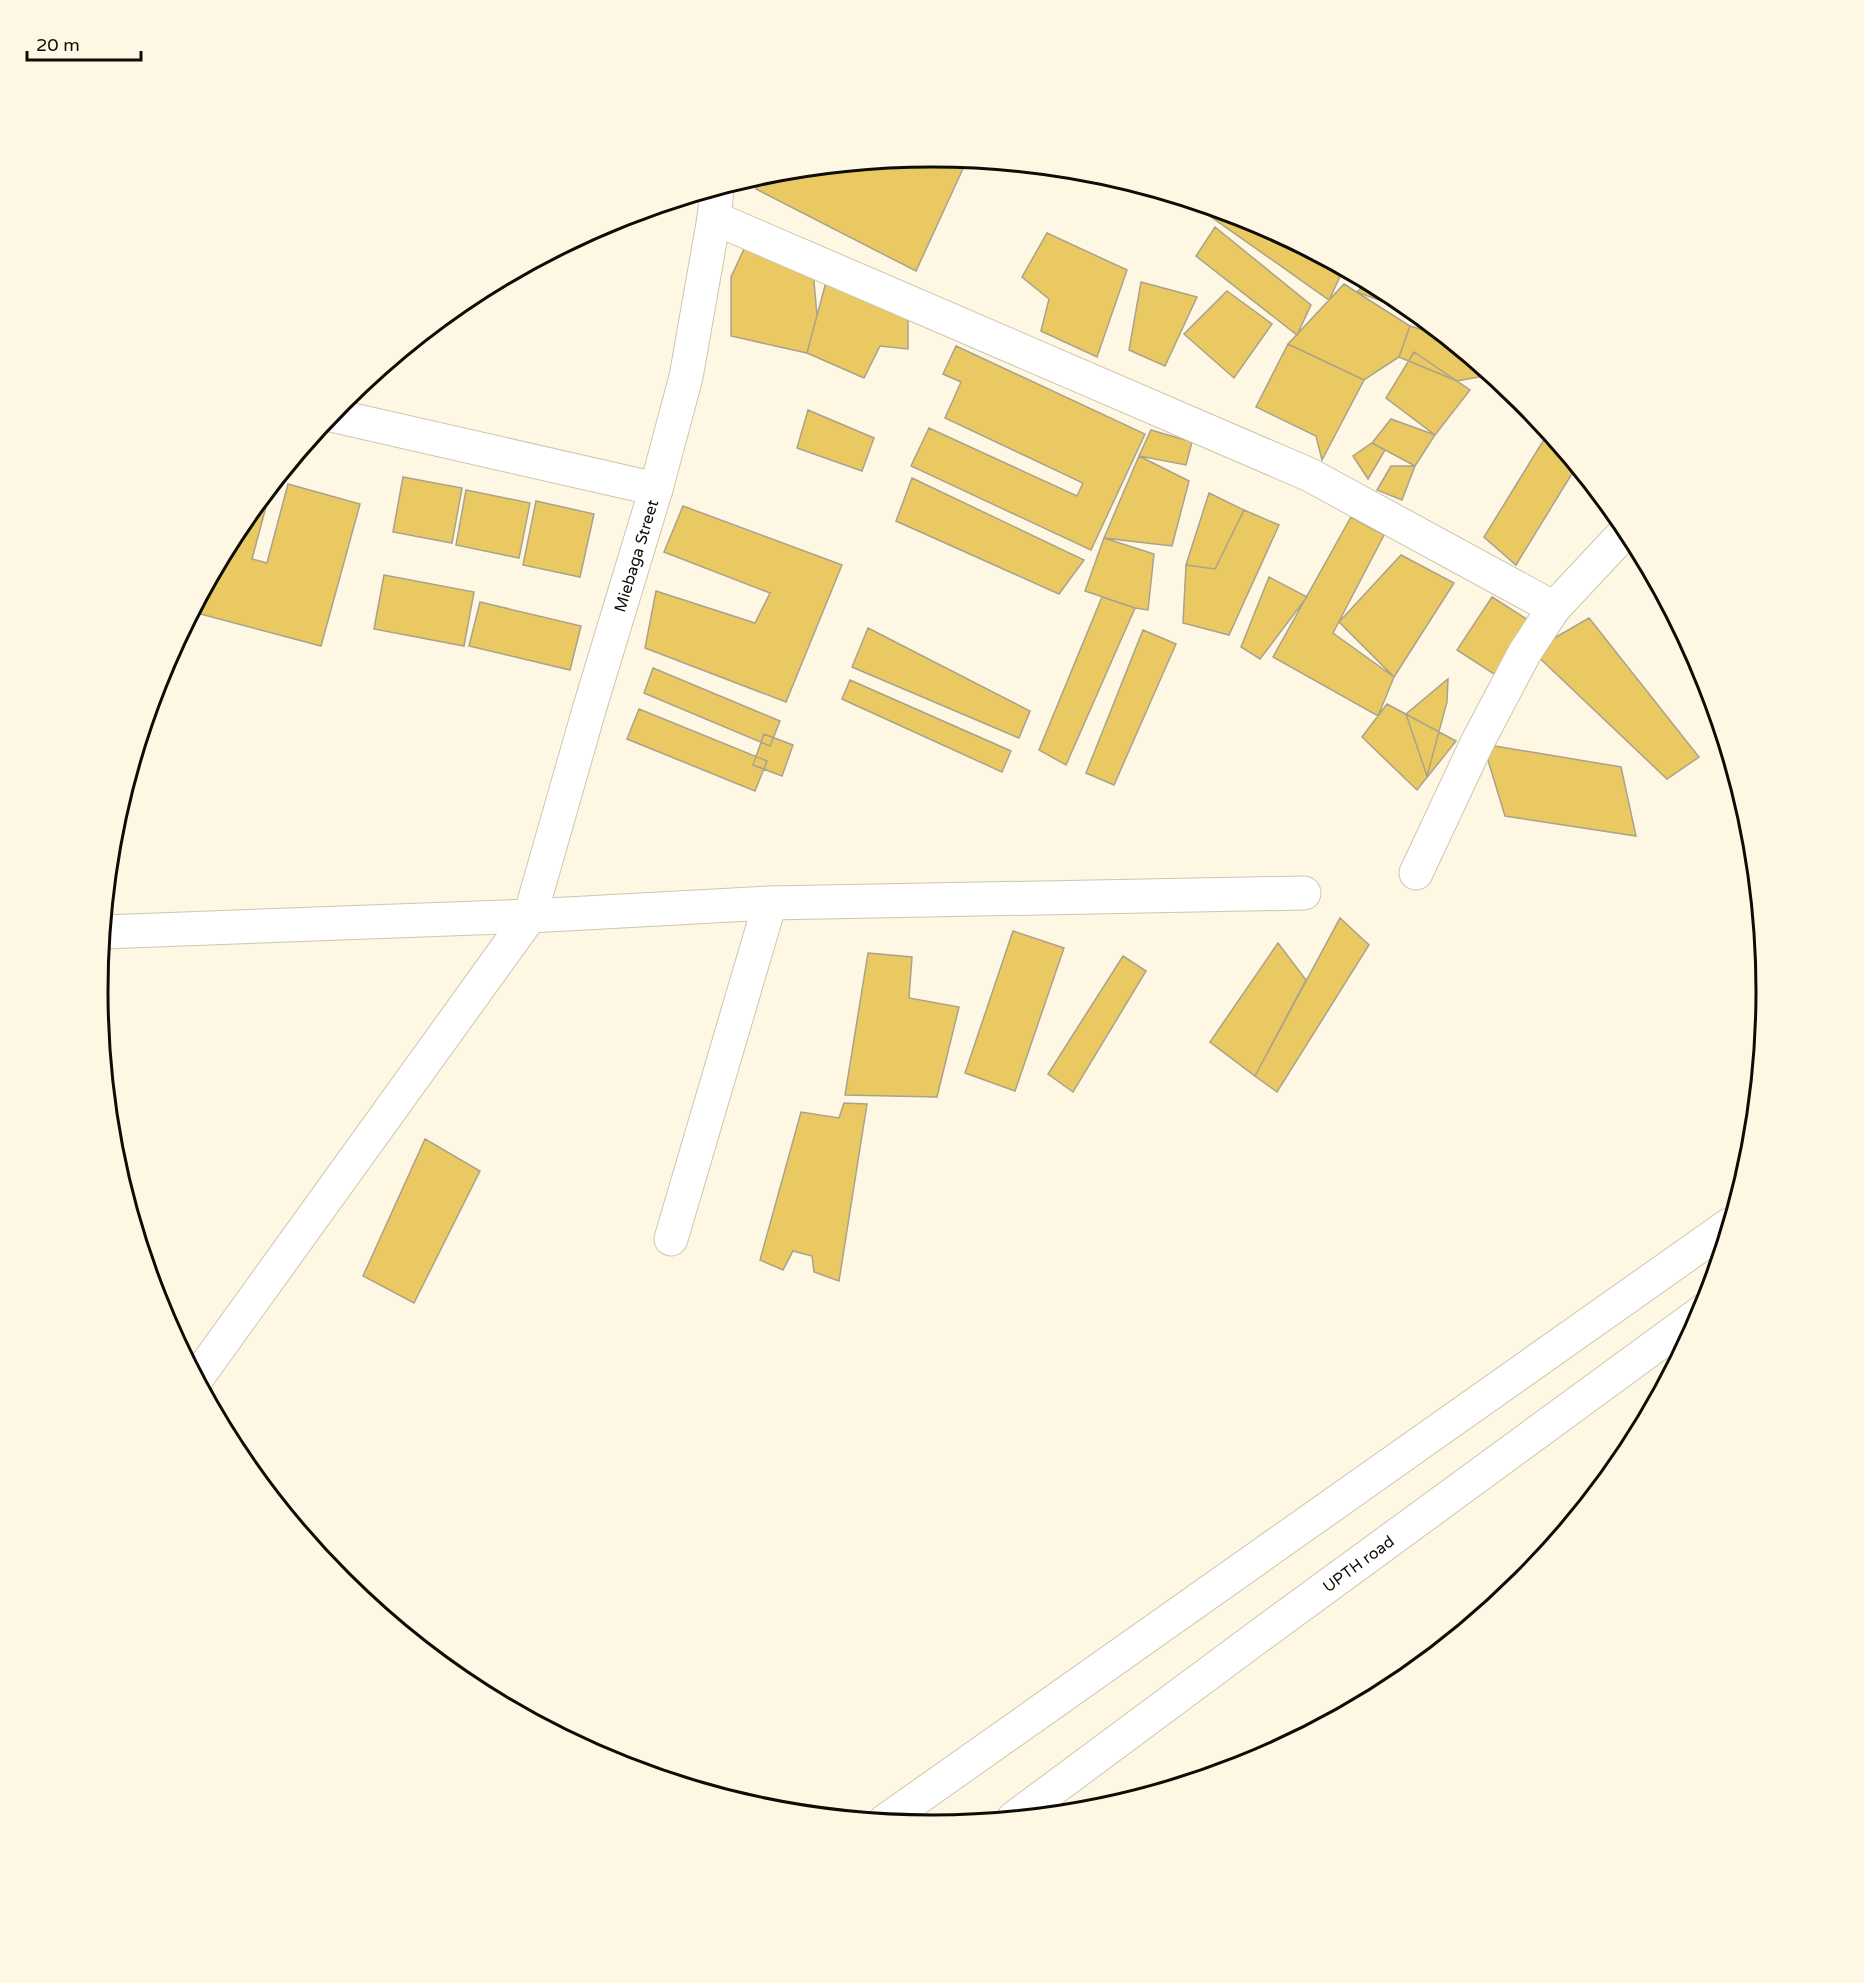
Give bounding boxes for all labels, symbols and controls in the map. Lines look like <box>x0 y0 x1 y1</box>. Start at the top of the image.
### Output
scale bar <box>27 24 141 62</box>
text: 20 m <box>36 34 80 56</box>
street label: Miebaga Street <box>610 497 663 615</box>
street label: UPTH road <box>1319 1532 1398 1597</box>

